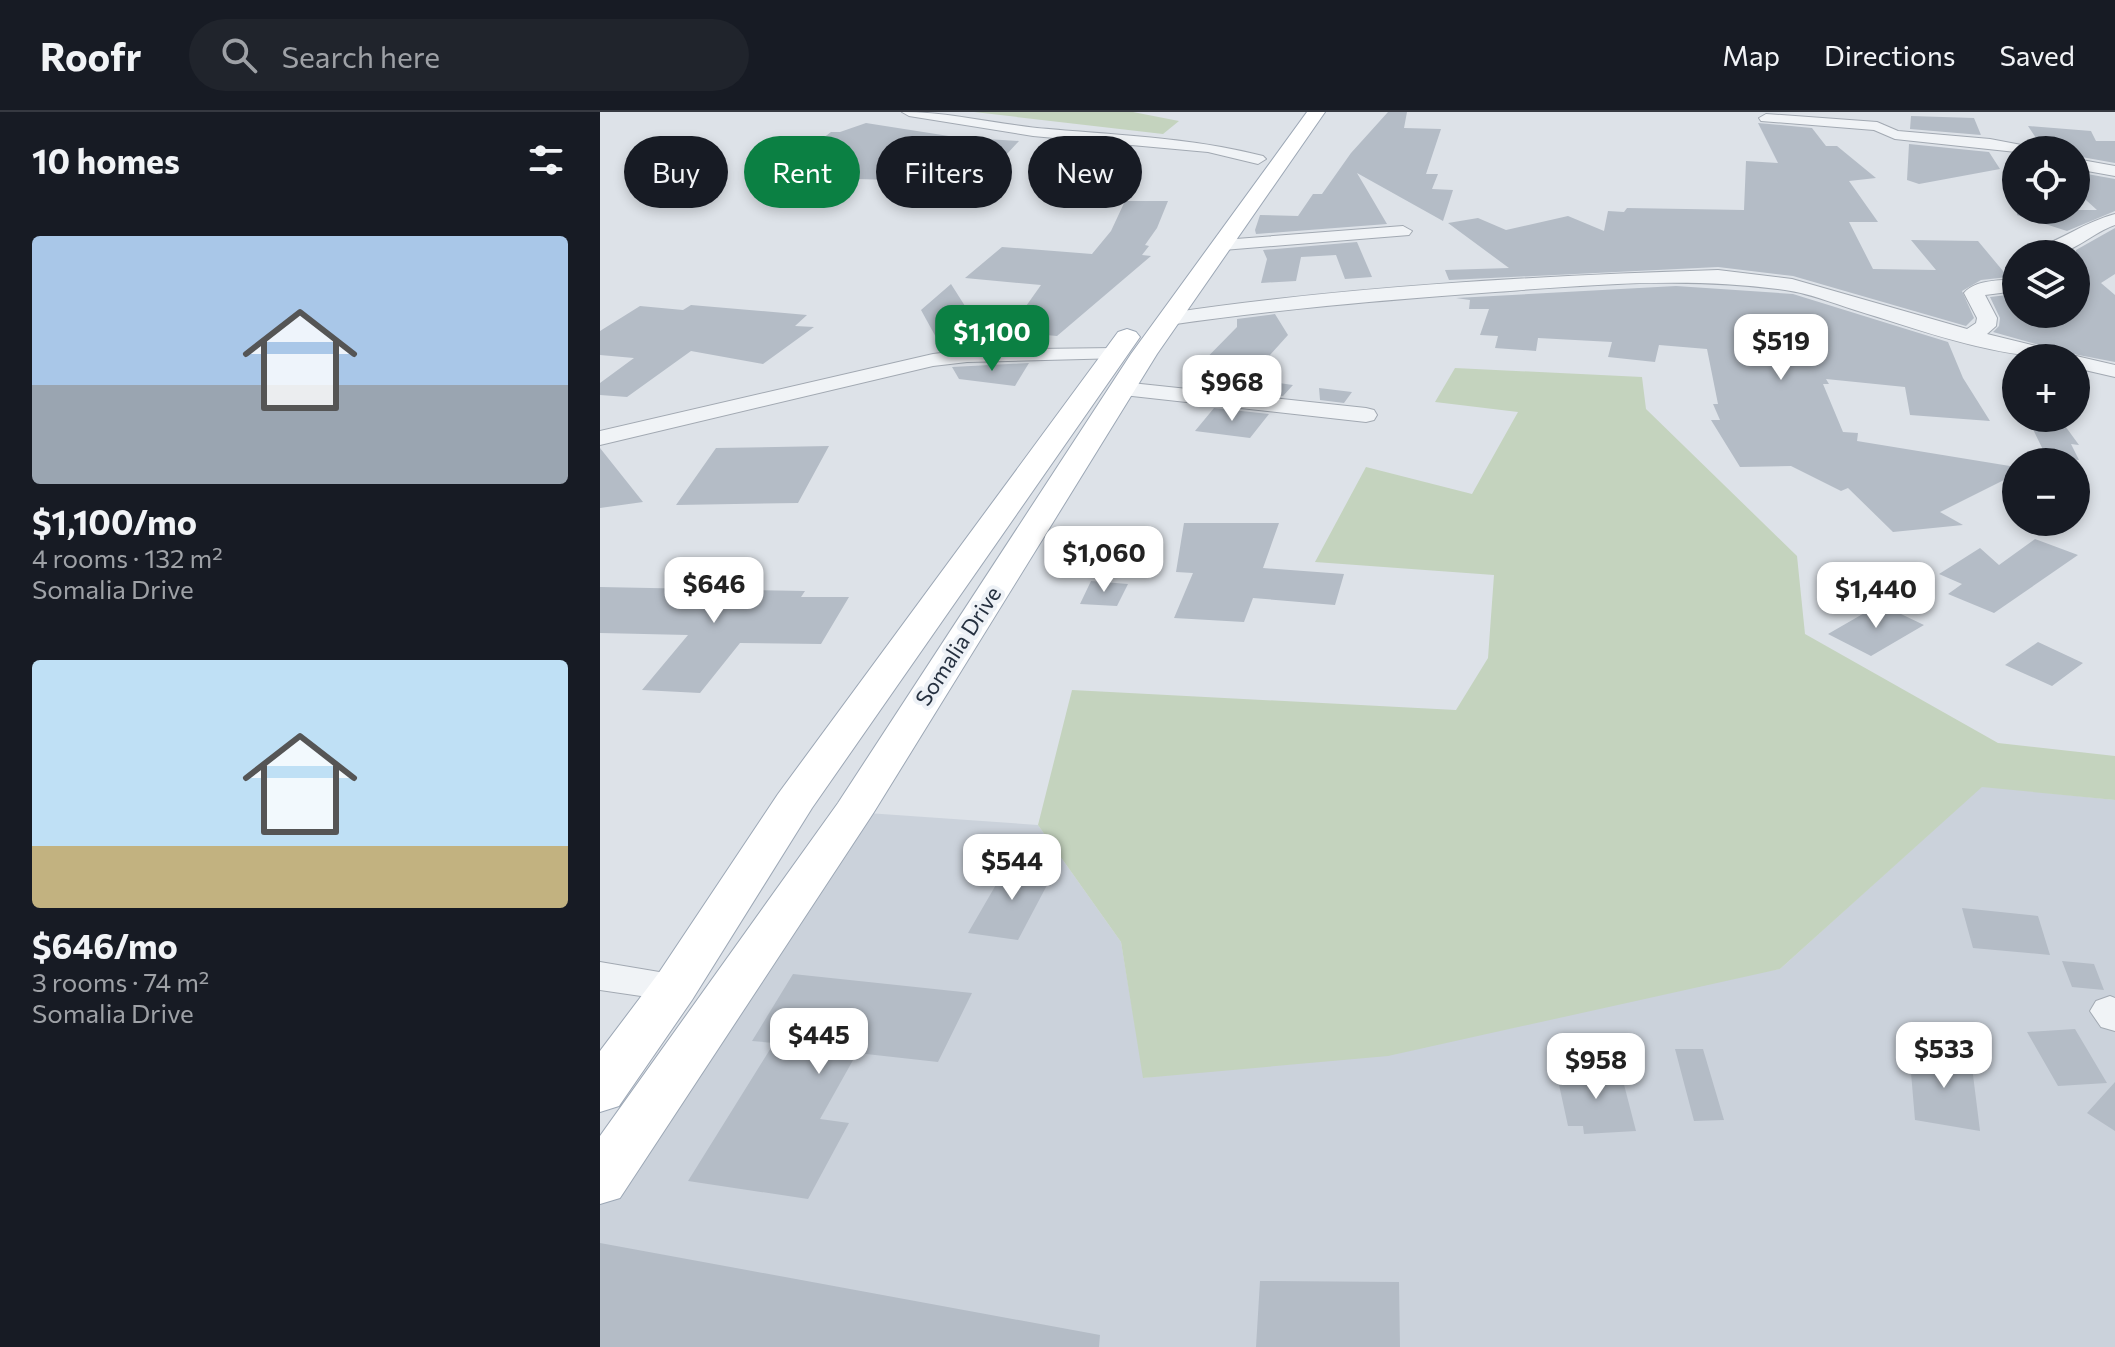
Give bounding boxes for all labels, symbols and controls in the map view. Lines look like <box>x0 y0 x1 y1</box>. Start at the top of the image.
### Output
search box <box>189 19 749 91</box>
text: Roofr <box>40 32 141 79</box>
icon: search <box>217 33 261 77</box>
text: Search here <box>281 37 440 74</box>
text: Map <box>1722 38 1780 72</box>
text: Directions <box>1824 38 1955 72</box>
text: Saved <box>1999 38 2075 72</box>
chip: Buy <box>624 136 728 208</box>
chip: Rent <box>744 136 860 208</box>
chip: Filters <box>876 136 1012 208</box>
chip: New <box>1028 136 1142 208</box>
map controls <box>2002 136 2090 536</box>
button: locate <box>2002 136 2090 224</box>
icon: filters <box>524 138 568 182</box>
text: 10 homes <box>32 139 180 181</box>
button: layers <box>2002 240 2090 328</box>
icon: home <box>228 288 372 432</box>
pin: $1,100 <box>927 305 1057 373</box>
pin: $519 <box>1734 314 1828 382</box>
text: $1,100 <box>953 315 1031 346</box>
text: $519 <box>1752 324 1810 355</box>
button: + <box>2002 344 2090 432</box>
pin: $968 <box>1185 355 1279 423</box>
text: $968 <box>1200 365 1264 396</box>
button: − <box>2002 448 2090 536</box>
text: $1,100/mo <box>32 500 197 542</box>
pin: $1,060 <box>1039 526 1169 594</box>
text: $1,060 <box>1062 536 1146 567</box>
text: 4 rooms · 132 m² <box>32 542 223 573</box>
pin: $646 <box>667 557 761 625</box>
pin: $1,440 <box>1811 562 1941 630</box>
text: $646 <box>683 567 745 598</box>
text: $1,440 <box>1835 572 1917 603</box>
text: Somalia Drive <box>32 573 194 604</box>
street label: Somalia Drive <box>909 581 1006 710</box>
icon: home <box>228 712 372 856</box>
pin: $544 <box>965 834 1059 902</box>
text: $544 <box>981 844 1043 875</box>
text: $646/mo <box>32 924 178 966</box>
text: 3 rooms · 74 m² <box>32 966 209 997</box>
text: Somalia Drive <box>32 997 194 1028</box>
pin: $445 <box>772 1008 866 1076</box>
text: $445 <box>788 1018 850 1049</box>
pin: $533 <box>1897 1022 1991 1090</box>
text: $533 <box>1914 1032 1974 1063</box>
pin: $958 <box>1549 1033 1643 1101</box>
text: $958 <box>1565 1043 1627 1074</box>

